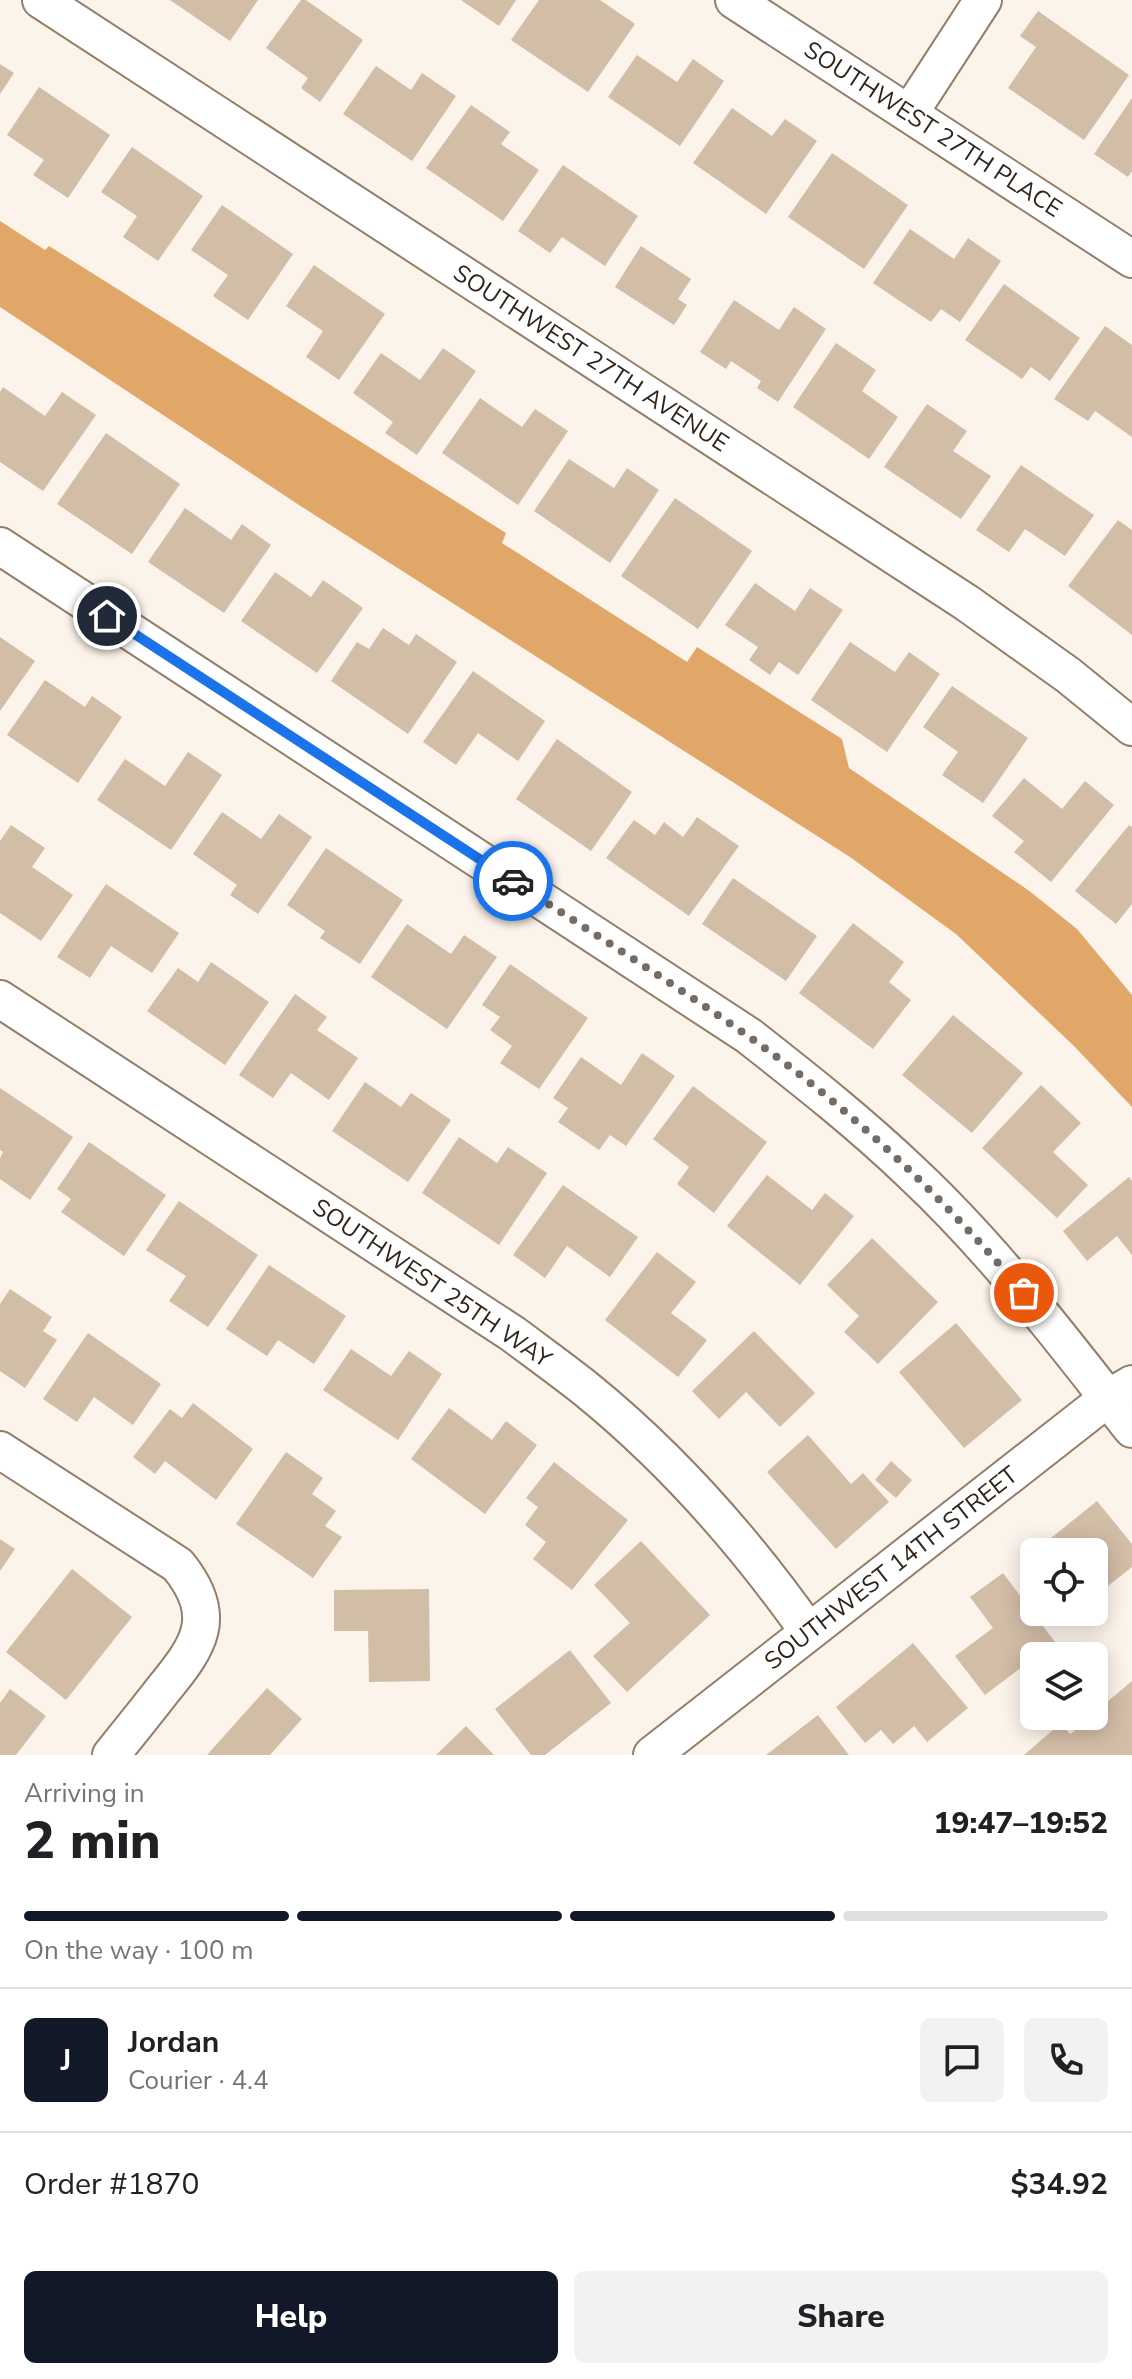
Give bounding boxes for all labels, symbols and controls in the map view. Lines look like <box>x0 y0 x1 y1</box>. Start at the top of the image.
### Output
street label: SOUTHWEST 27TH PLACE <box>798 34 1068 224</box>
street label: SOUTHWEST 27TH AVENUE <box>447 257 735 459</box>
pin <box>73 582 141 650</box>
icon: home <box>85 594 129 638</box>
courier <box>473 841 553 921</box>
icon: car <box>491 859 535 903</box>
street label: SOUTHWEST 25TH WAY <box>306 1191 558 1375</box>
pin <box>990 1259 1058 1327</box>
icon: bag <box>1002 1271 1046 1315</box>
street label: SOUTHWEST 14TH STREET <box>758 1459 1025 1677</box>
map controls <box>1020 1538 1108 1730</box>
button: locate <box>1020 1538 1108 1626</box>
button: layers <box>1020 1642 1108 1730</box>
text: Arriving in <box>24 1776 145 1811</box>
text: 19:47–19:52 <box>933 1803 1108 1844</box>
text: 2 min <box>24 1805 161 1876</box>
text: On the way · 100 m <box>24 1933 253 1968</box>
button: chat <box>920 2018 1004 2102</box>
button: phone <box>1024 2018 1108 2102</box>
text: Jordan <box>128 2022 219 2063</box>
text: J <box>61 2040 71 2081</box>
text: Courier · 4.4 <box>128 2063 269 2098</box>
text: Order #1870 <box>24 2164 199 2205</box>
text: $34.92 <box>1011 2164 1108 2205</box>
button: Help <box>24 2271 558 2363</box>
button: Share <box>574 2271 1108 2363</box>

